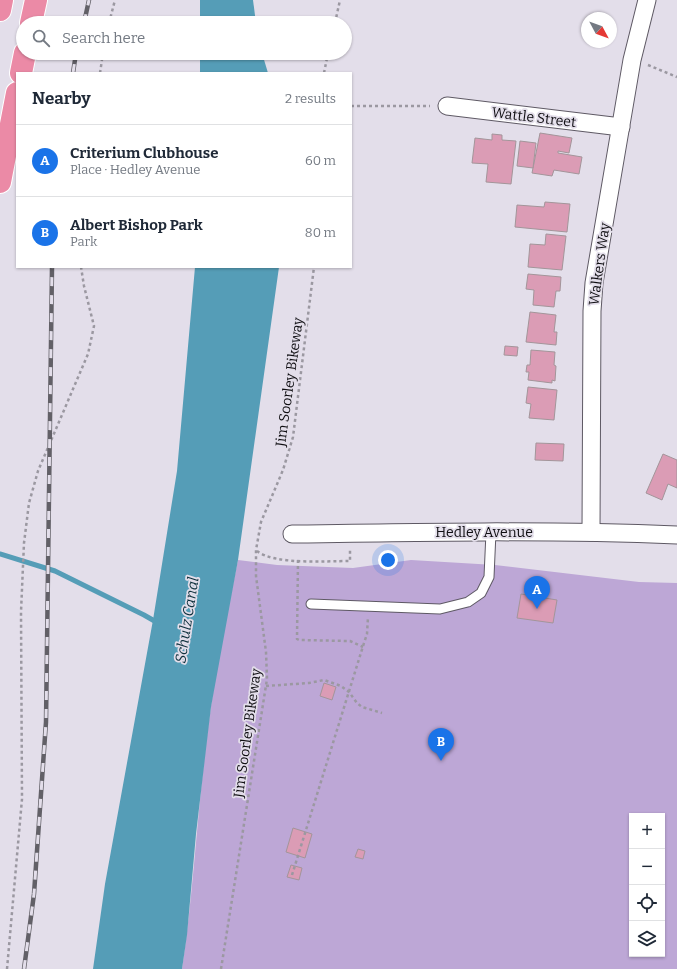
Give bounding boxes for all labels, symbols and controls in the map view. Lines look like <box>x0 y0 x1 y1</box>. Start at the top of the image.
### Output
north arrow <box>581 12 617 48</box>
search box <box>16 16 352 60</box>
icon: search <box>30 27 52 49</box>
text: Search here <box>62 29 145 47</box>
text: Nearby <box>32 88 91 109</box>
text: 2 results <box>285 91 336 106</box>
street label: Wattle Street <box>491 104 577 131</box>
text: Criterium Clubhouse <box>70 144 218 162</box>
text: A <box>40 153 50 168</box>
text: 60 m <box>305 153 336 168</box>
text: Place · Hedley Avenue <box>70 162 200 177</box>
text: Albert Bishop Park <box>70 216 203 234</box>
street label: Walkers Way <box>585 221 614 306</box>
text: B <box>41 225 49 240</box>
text: 80 m <box>305 225 336 240</box>
text: Park <box>70 234 97 249</box>
street label: Jim Soorley Bikeway <box>272 316 307 449</box>
street label: Hedley Avenue <box>435 524 533 541</box>
your location <box>378 550 398 570</box>
water label: Schulz Canal <box>171 576 203 664</box>
pin: A <box>524 576 550 609</box>
street label: Jim Soorley Bikeway <box>230 667 265 800</box>
pin: B <box>428 728 454 761</box>
map controls <box>629 813 665 957</box>
button: + <box>629 813 665 849</box>
button: − <box>629 849 665 885</box>
button: locate <box>629 885 665 921</box>
button: layers <box>629 921 665 957</box>

